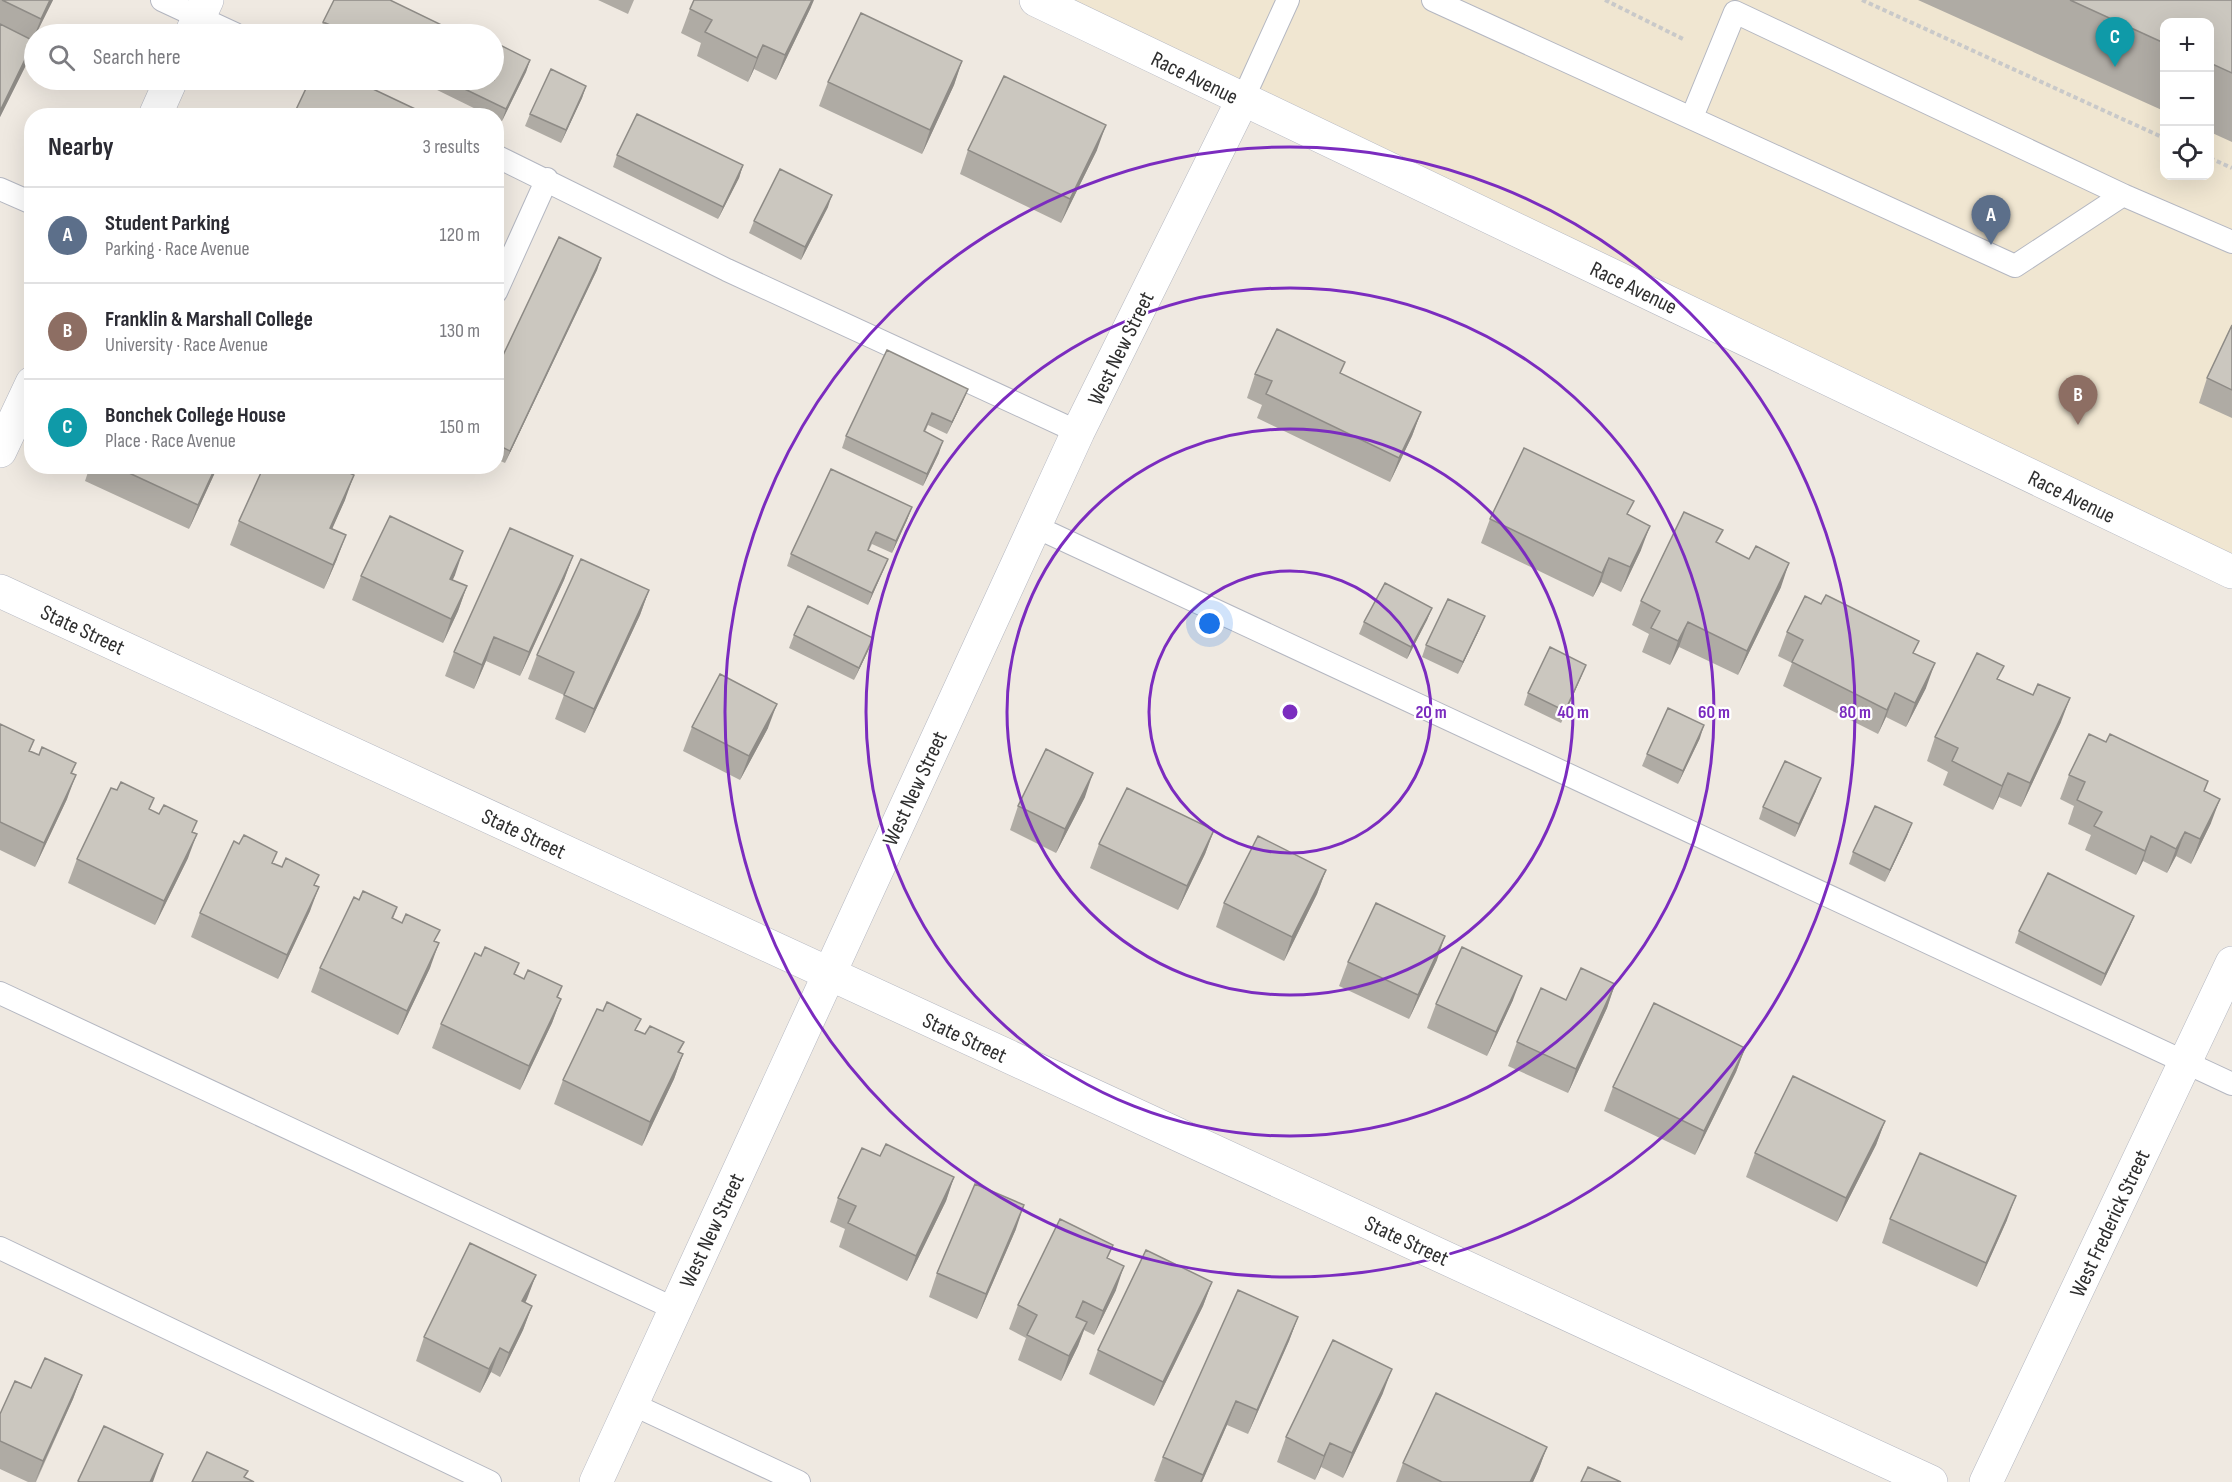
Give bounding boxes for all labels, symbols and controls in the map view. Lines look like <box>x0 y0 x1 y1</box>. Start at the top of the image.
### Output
pin: C <box>2096 17 2134 67</box>
map controls <box>2160 18 2214 180</box>
button: + <box>2160 18 2214 72</box>
search box <box>24 24 504 90</box>
icon: search <box>45 41 78 74</box>
text: Search here <box>93 44 180 71</box>
street label: Race Avenue <box>1147 46 1242 111</box>
button: − <box>2160 72 2214 126</box>
button: locate <box>2160 126 2214 180</box>
text: Nearby <box>48 132 114 163</box>
text: 3 results <box>423 135 480 159</box>
pin: A <box>1972 196 2010 245</box>
text: Student Parking <box>105 210 230 237</box>
text: A <box>63 223 72 247</box>
text: 120 m <box>440 223 480 247</box>
text: Parking · Race Avenue <box>105 237 250 261</box>
street label: Race Avenue <box>1586 256 1681 321</box>
street label: West New Street <box>1082 287 1161 410</box>
text: Franklin & Marshall College <box>105 306 313 333</box>
text: B <box>63 319 72 343</box>
text: 130 m <box>440 319 480 343</box>
text: University · Race Avenue <box>105 333 268 357</box>
pin: B <box>2058 376 2098 425</box>
text: Bonchek College House <box>105 402 286 429</box>
text: C <box>62 415 73 439</box>
text: 150 m <box>440 415 480 439</box>
text: Place · Race Avenue <box>105 429 236 453</box>
street label: Race Avenue <box>2024 465 2119 530</box>
street label: State Street <box>36 599 129 662</box>
your location <box>1195 609 1224 638</box>
centre of rings <box>1280 702 1300 722</box>
text: 20 m <box>1415 702 1447 723</box>
text: 40 m <box>1557 702 1589 723</box>
text: 60 m <box>1698 702 1730 723</box>
text: 80 m <box>1839 702 1871 723</box>
street label: West New Street <box>877 727 954 850</box>
street label: State Street <box>477 803 570 866</box>
street label: State Street <box>918 1007 1011 1070</box>
street label: West Frederick Street <box>2064 1145 2156 1302</box>
street label: West New Street <box>674 1169 751 1292</box>
street label: State Street <box>1360 1210 1453 1273</box>

